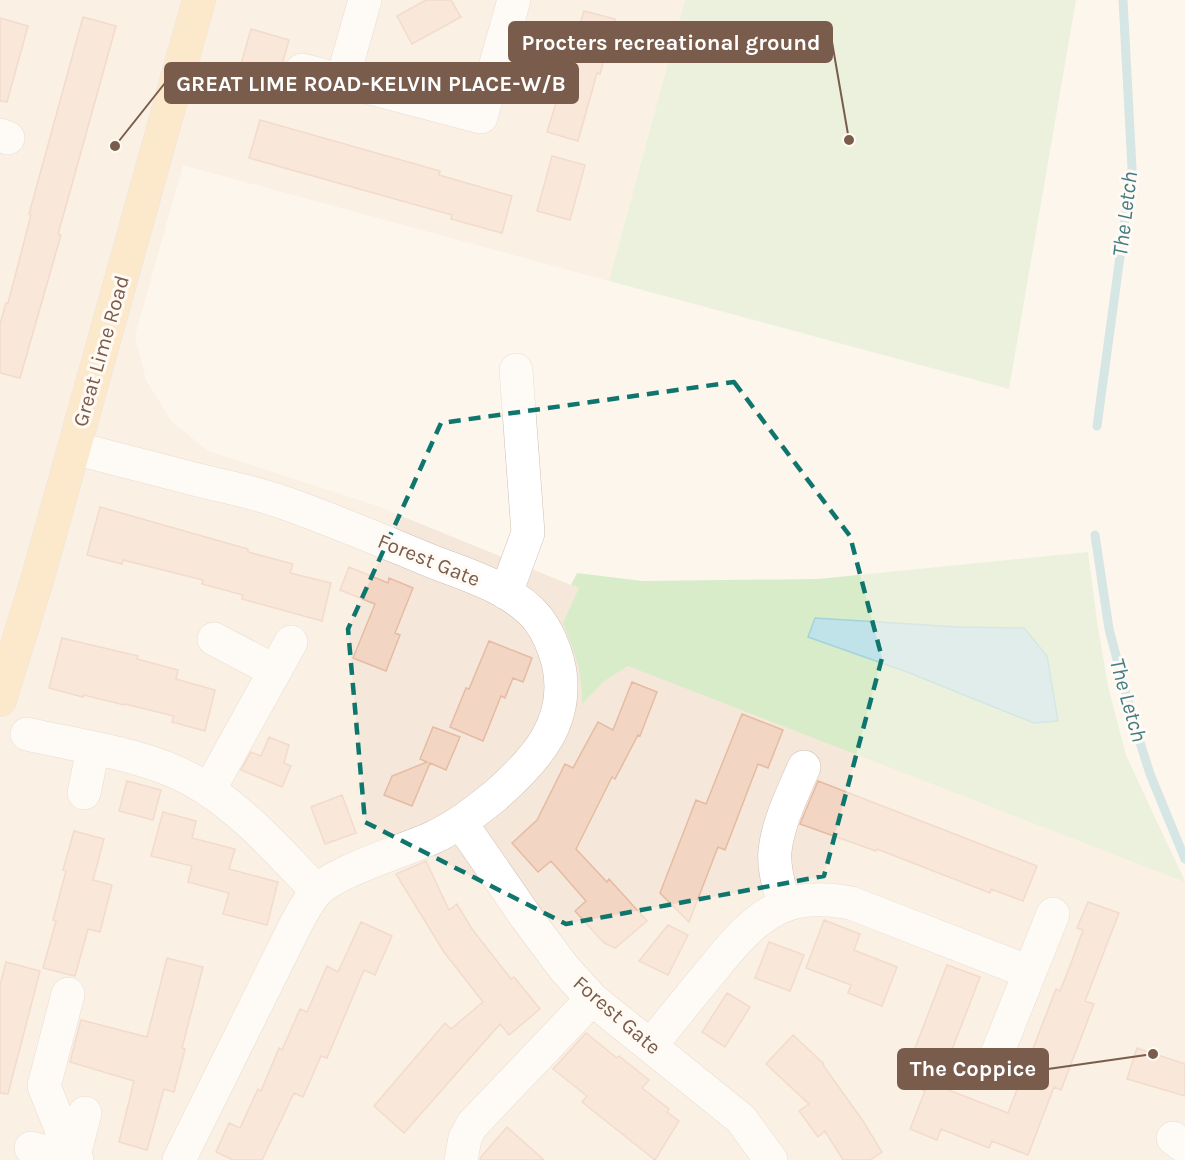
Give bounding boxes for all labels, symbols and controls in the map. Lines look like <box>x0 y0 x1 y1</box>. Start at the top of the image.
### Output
callout: Procters recreational ground <box>509 22 832 62</box>
text: Procters recreational ground <box>522 30 820 56</box>
callout: GREAT LIME ROAD-KELVIN PLACE-W/B <box>165 63 578 103</box>
text: GREAT LIME ROAD-KELVIN PLACE-W/B <box>176 71 566 97</box>
water label: The Letch <box>1107 170 1143 258</box>
street label: Great Lime Road <box>68 273 134 429</box>
street label: Forest Gate <box>374 529 484 591</box>
water label: The Letch <box>1104 655 1152 745</box>
street label: Forest Gate <box>568 971 666 1059</box>
callout: The Coppice <box>898 1049 1048 1089</box>
text: The Coppice <box>910 1056 1036 1082</box>

